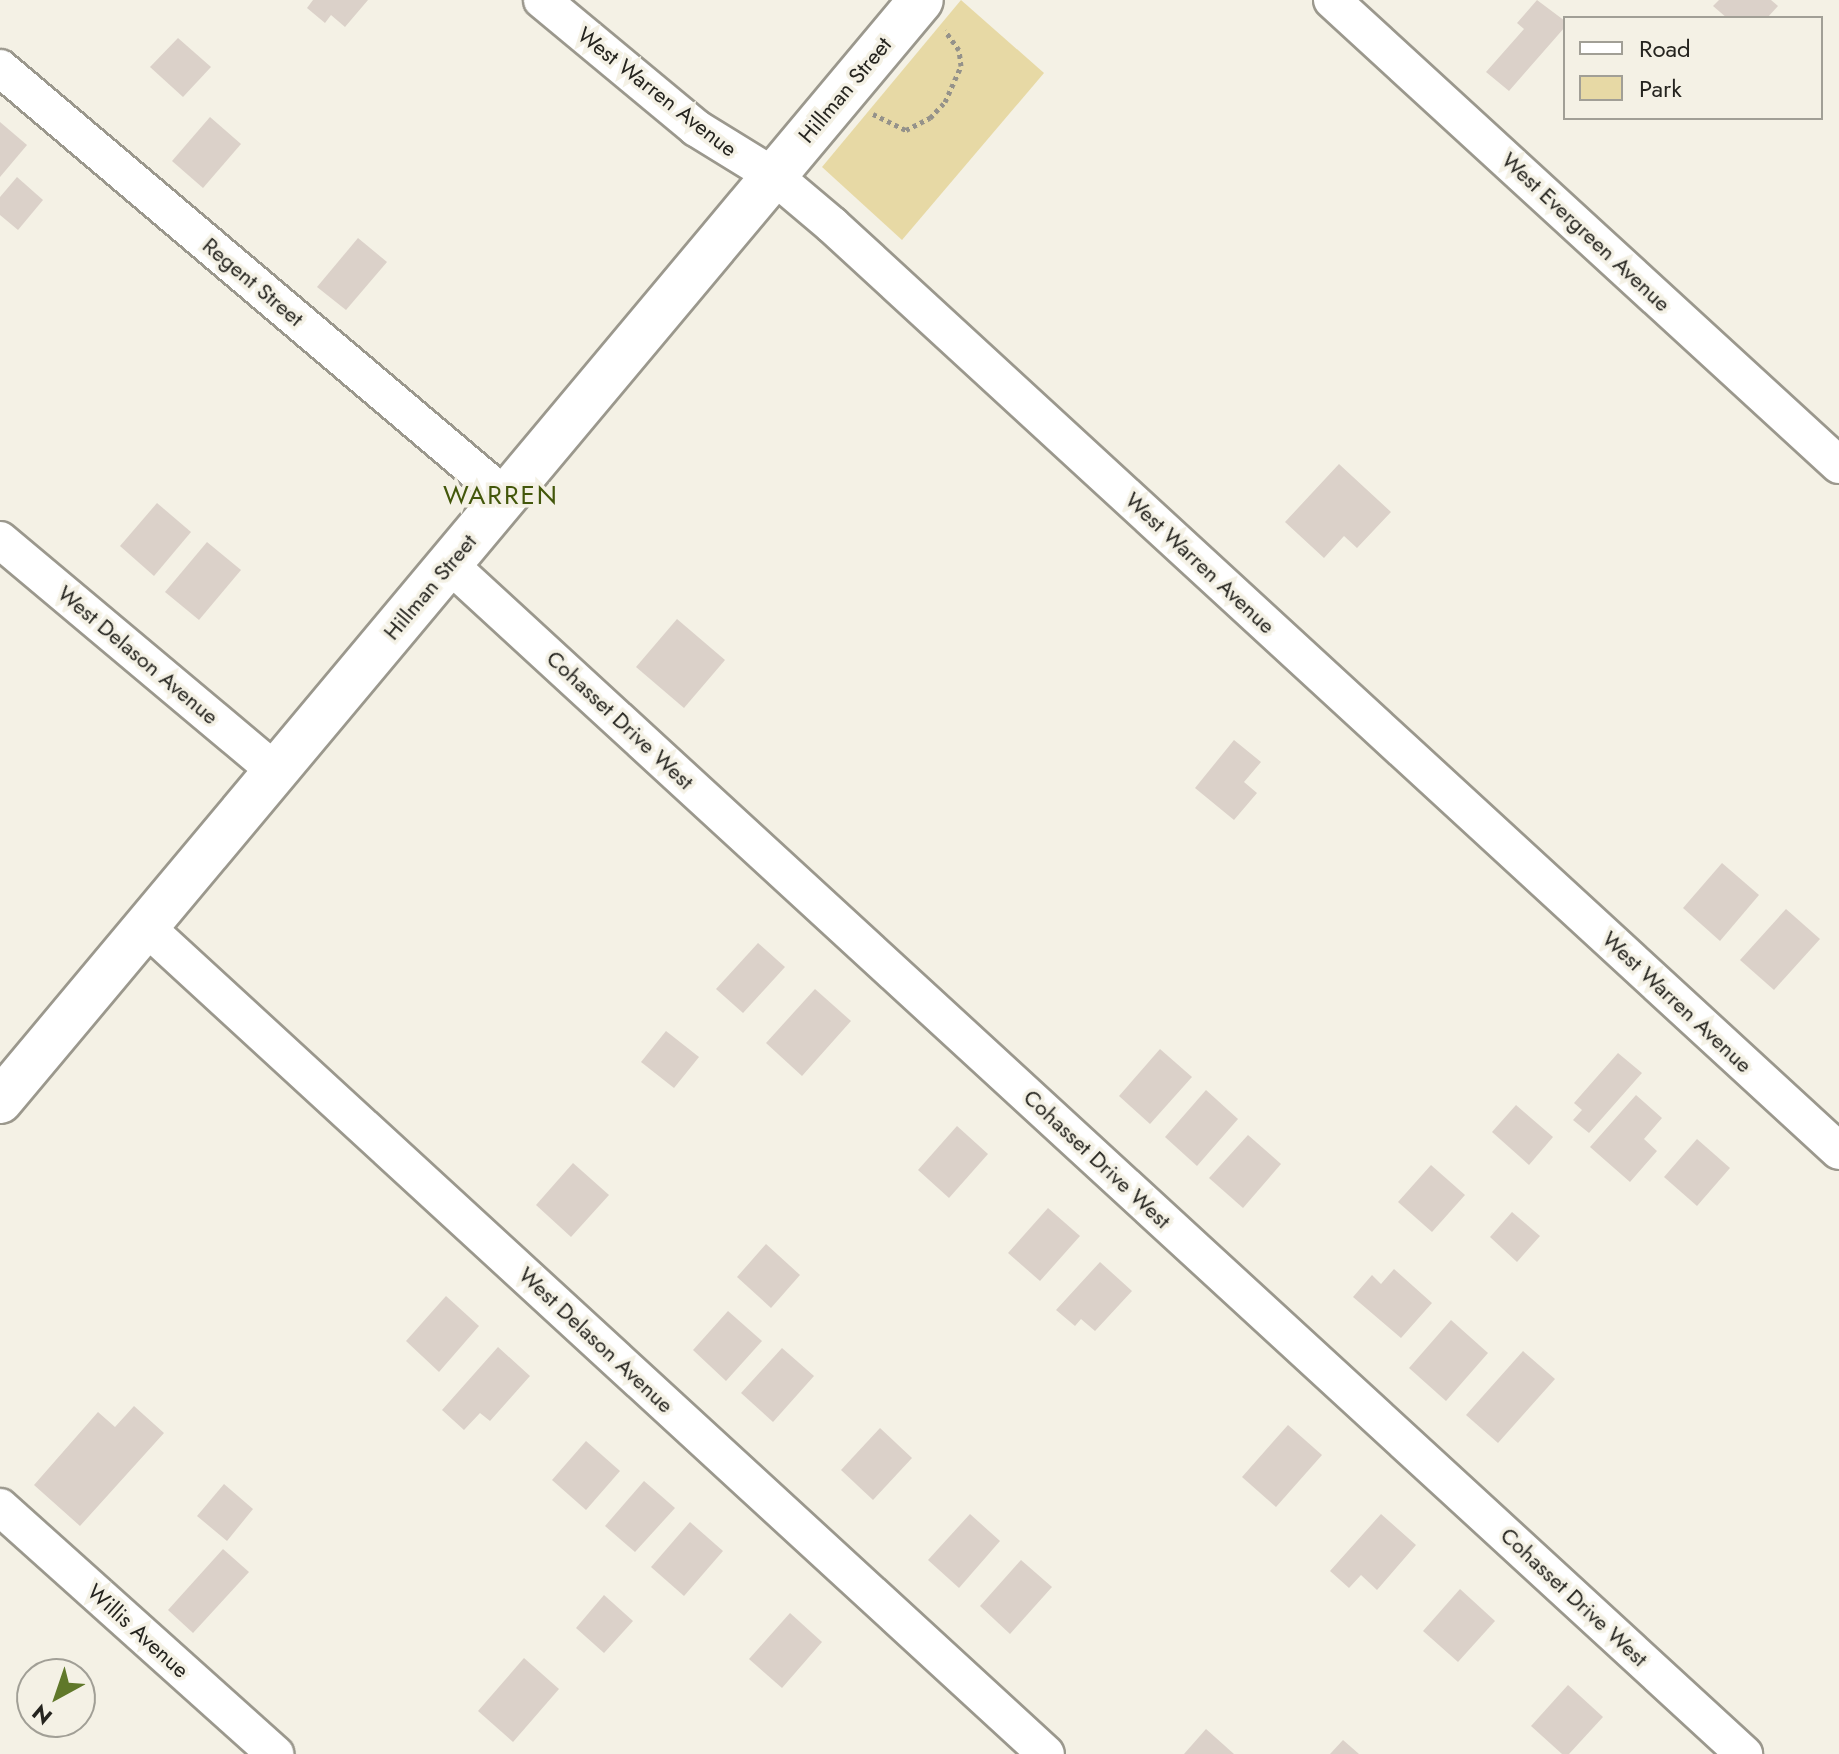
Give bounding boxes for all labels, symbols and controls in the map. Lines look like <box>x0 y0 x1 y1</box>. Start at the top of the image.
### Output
legend <box>1563 16 1823 120</box>
street label: West Warren Avenue <box>572 22 742 162</box>
text: Road <box>1639 31 1691 66</box>
street label: Hillman Street <box>793 32 897 148</box>
text: Park <box>1639 71 1682 106</box>
street label: West Evergreen Avenue <box>1496 147 1676 317</box>
street label: Regent Street <box>197 232 309 332</box>
district label: WARREN <box>443 480 559 512</box>
street label: West Warren Avenue <box>1120 487 1280 639</box>
street label: Hillman Street <box>378 529 482 645</box>
street label: West Delason Avenue <box>52 580 224 730</box>
street label: Cohasset Drive West <box>541 645 699 795</box>
street label: West Warren Avenue <box>1597 926 1757 1078</box>
street label: Cohasset Drive West <box>1018 1084 1176 1234</box>
street label: West Delason Avenue <box>513 1262 679 1418</box>
street label: Cohasset Drive West <box>1495 1522 1653 1672</box>
street label: Willis Avenue <box>82 1579 194 1683</box>
north arrow <box>16 1658 96 1738</box>
text: N <box>25 1697 59 1733</box>

